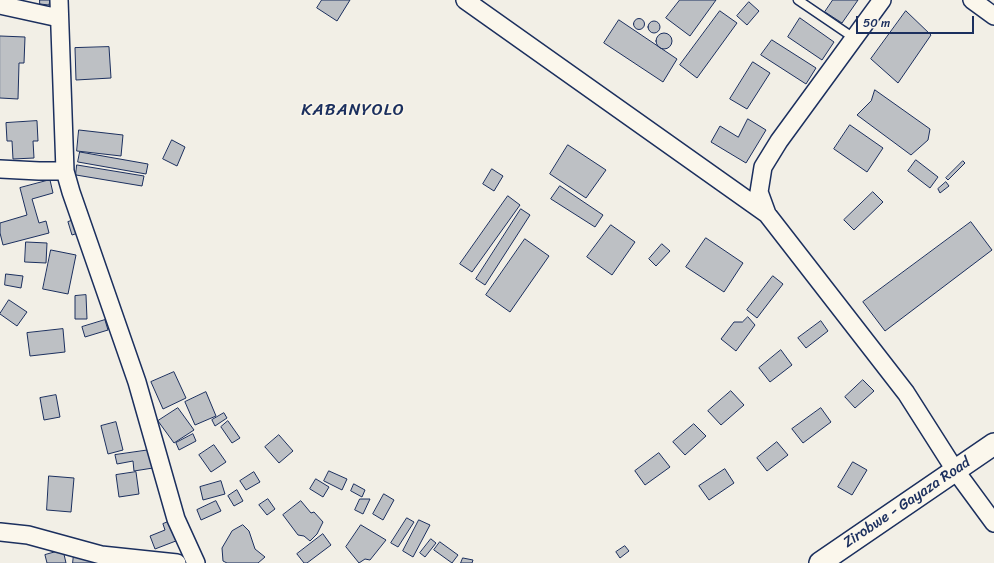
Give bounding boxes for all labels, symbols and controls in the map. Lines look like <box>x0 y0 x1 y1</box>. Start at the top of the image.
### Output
scale bar <box>858 8 976 34</box>
text: 50 m <box>863 12 890 34</box>
district label: KABANYOLO <box>301 101 405 121</box>
street label: Zirobwe - Gayaza Road <box>840 454 974 552</box>

